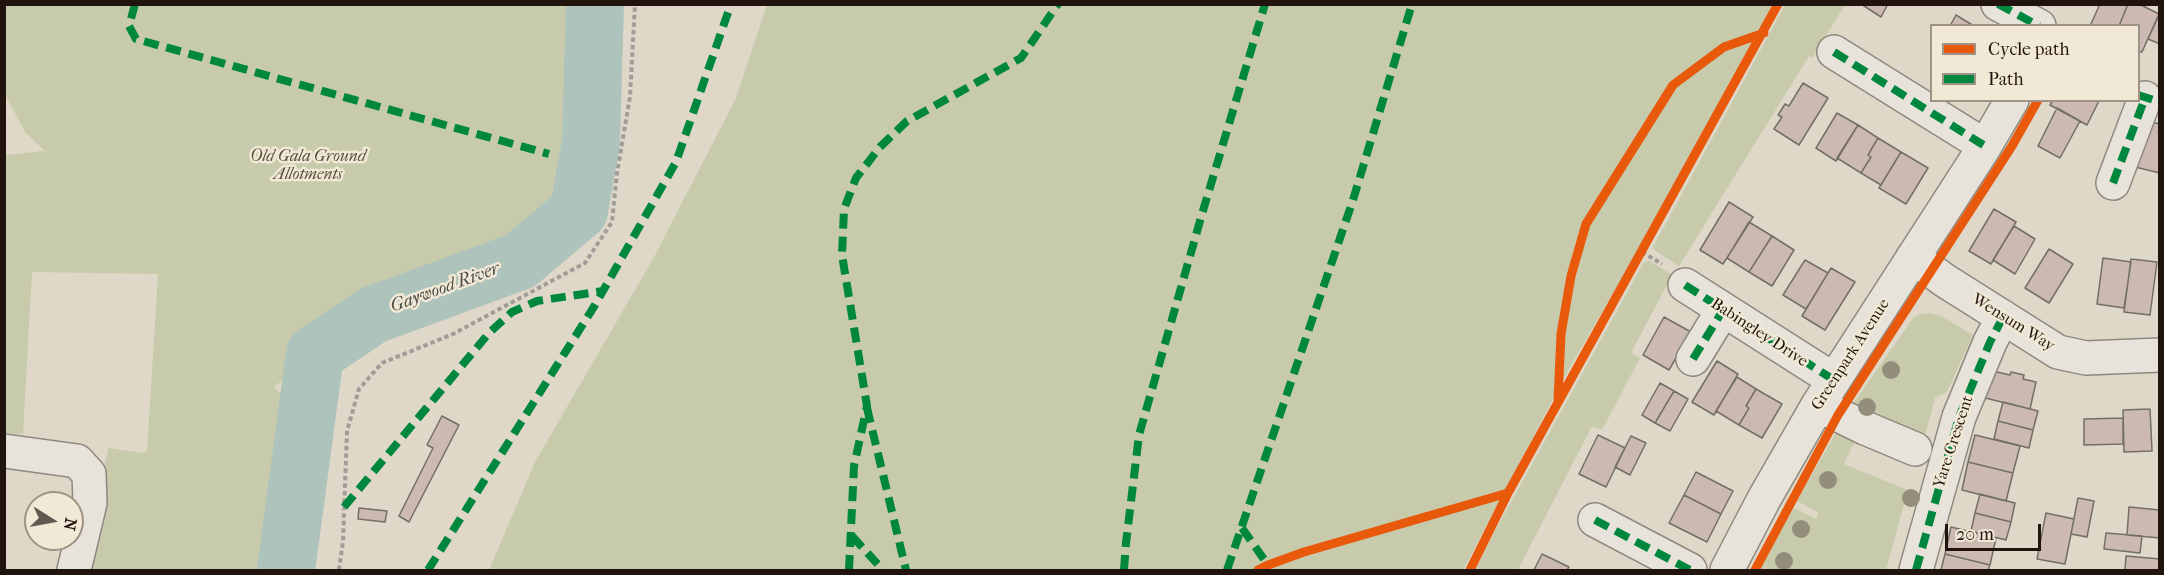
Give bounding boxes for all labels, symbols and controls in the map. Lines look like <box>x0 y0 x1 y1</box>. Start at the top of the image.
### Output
legend <box>1930 24 2140 102</box>
text: Cycle path <box>1988 39 2069 60</box>
text: Path <box>1988 69 2024 90</box>
park label: Old Gala Ground Allotments <box>250 147 366 185</box>
water label: Gaywood River <box>388 258 502 318</box>
street label: Wensum Way <box>1968 290 2058 356</box>
street label: Babingley Drive <box>1707 295 1811 371</box>
street label: Greenpark Avenue <box>1808 296 1894 414</box>
street label: Yare Crescent <box>1930 393 1978 491</box>
north arrow <box>24 491 84 551</box>
scale bar <box>1948 512 2044 550</box>
text: N <box>60 516 81 532</box>
text: 20 m <box>1956 524 1994 545</box>

